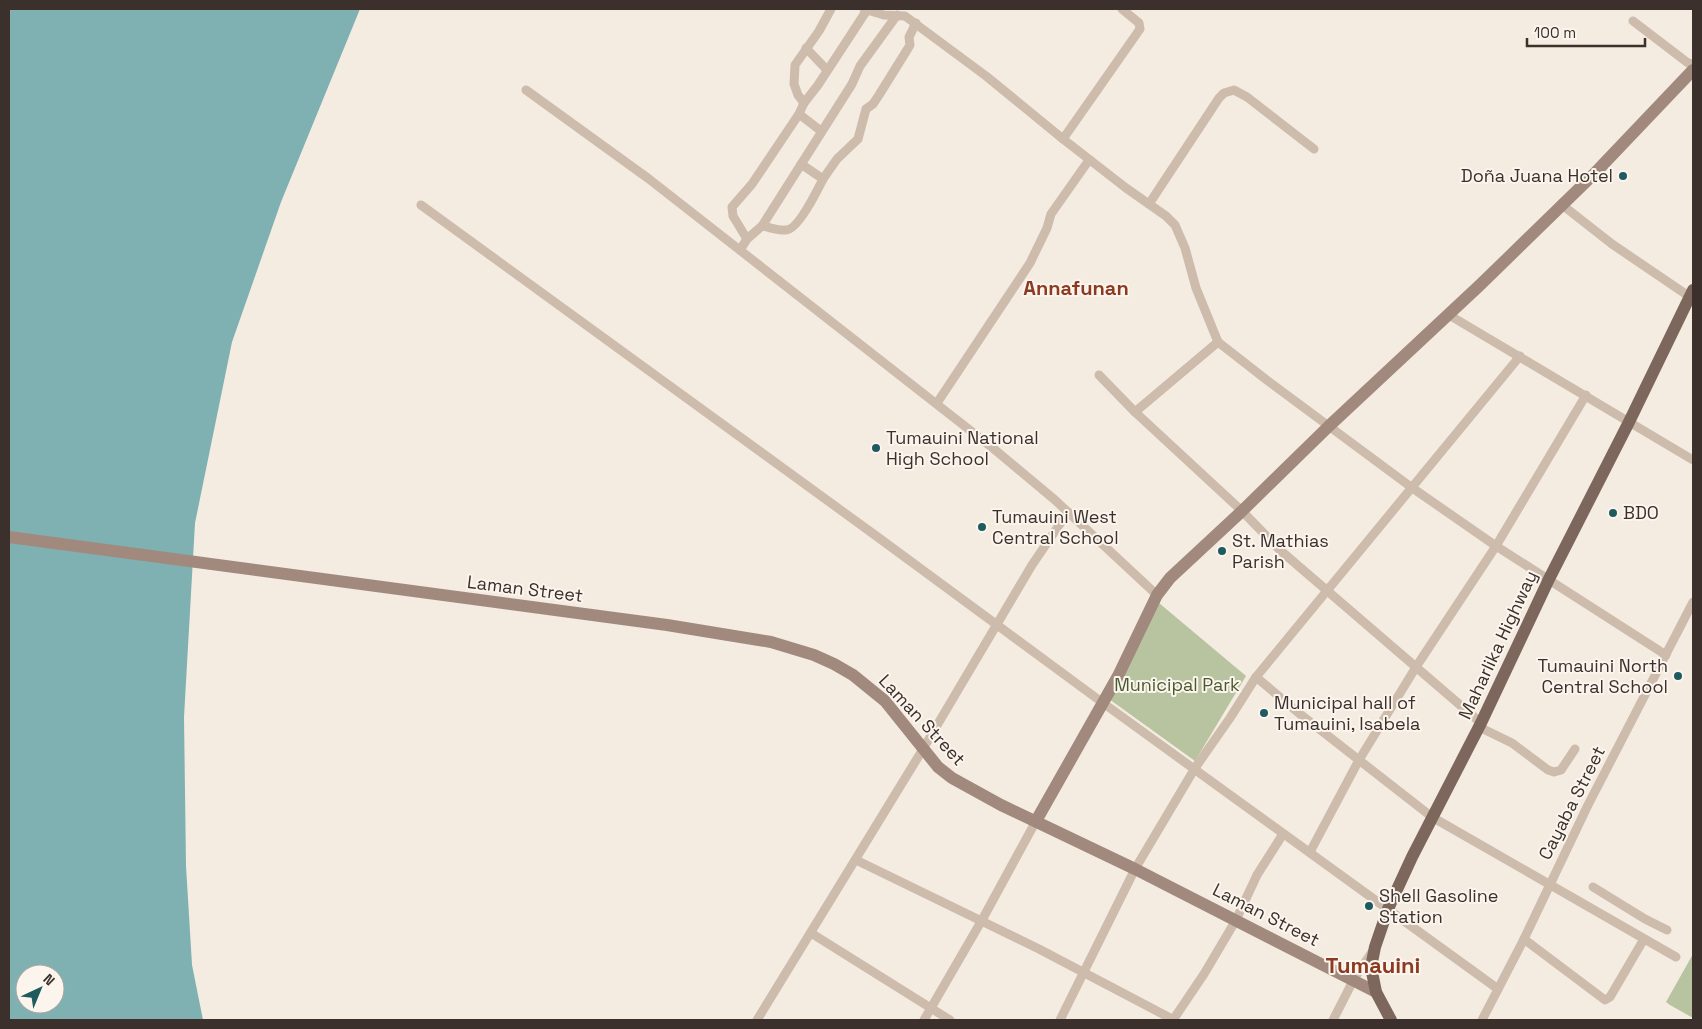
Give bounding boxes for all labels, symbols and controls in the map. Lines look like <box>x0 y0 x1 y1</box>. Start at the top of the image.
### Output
scale bar <box>1527 15 1644 47</box>
text: 100 m <box>1534 23 1576 42</box>
place label: Doña Juana Hotel <box>1461 164 1613 187</box>
marker: Doña Juana Hotel <box>1617 170 1629 182</box>
district label: Annafunan <box>1023 275 1129 301</box>
place label: Tumauini National High School <box>886 426 1039 470</box>
marker: Tumauini National High School <box>870 442 882 454</box>
place label: BDO <box>1623 501 1659 524</box>
place label: Tumauini West Central School <box>992 505 1119 549</box>
marker: BDO <box>1607 507 1619 519</box>
marker: Tumauini West Central School <box>976 521 988 533</box>
place label: St. Mathias Parish <box>1232 529 1329 573</box>
marker: St. Mathias Parish <box>1216 545 1228 557</box>
street label: Maharlika Highway <box>1453 567 1542 723</box>
street label: Laman Street <box>466 570 584 607</box>
place label: Tumauini North Central School <box>1538 654 1668 698</box>
street label: Laman Street <box>874 669 971 770</box>
marker: Tumauini North Central School <box>1672 670 1684 682</box>
park label: Municipal Park <box>1114 673 1240 696</box>
place label: Municipal hall of Tumauini, Isabela <box>1274 691 1420 735</box>
marker: Municipal hall of Tumauini, Isabela <box>1258 707 1270 719</box>
street label: Cayaba Street <box>1533 742 1610 864</box>
street label: Laman Street <box>1209 878 1323 951</box>
place label: Shell Gasoline Station <box>1379 884 1498 928</box>
marker: Shell Gasoline Station <box>1363 900 1375 912</box>
district label: Tumauini <box>1326 951 1420 979</box>
north arrow <box>15 964 65 1014</box>
text: N <box>39 970 59 989</box>

